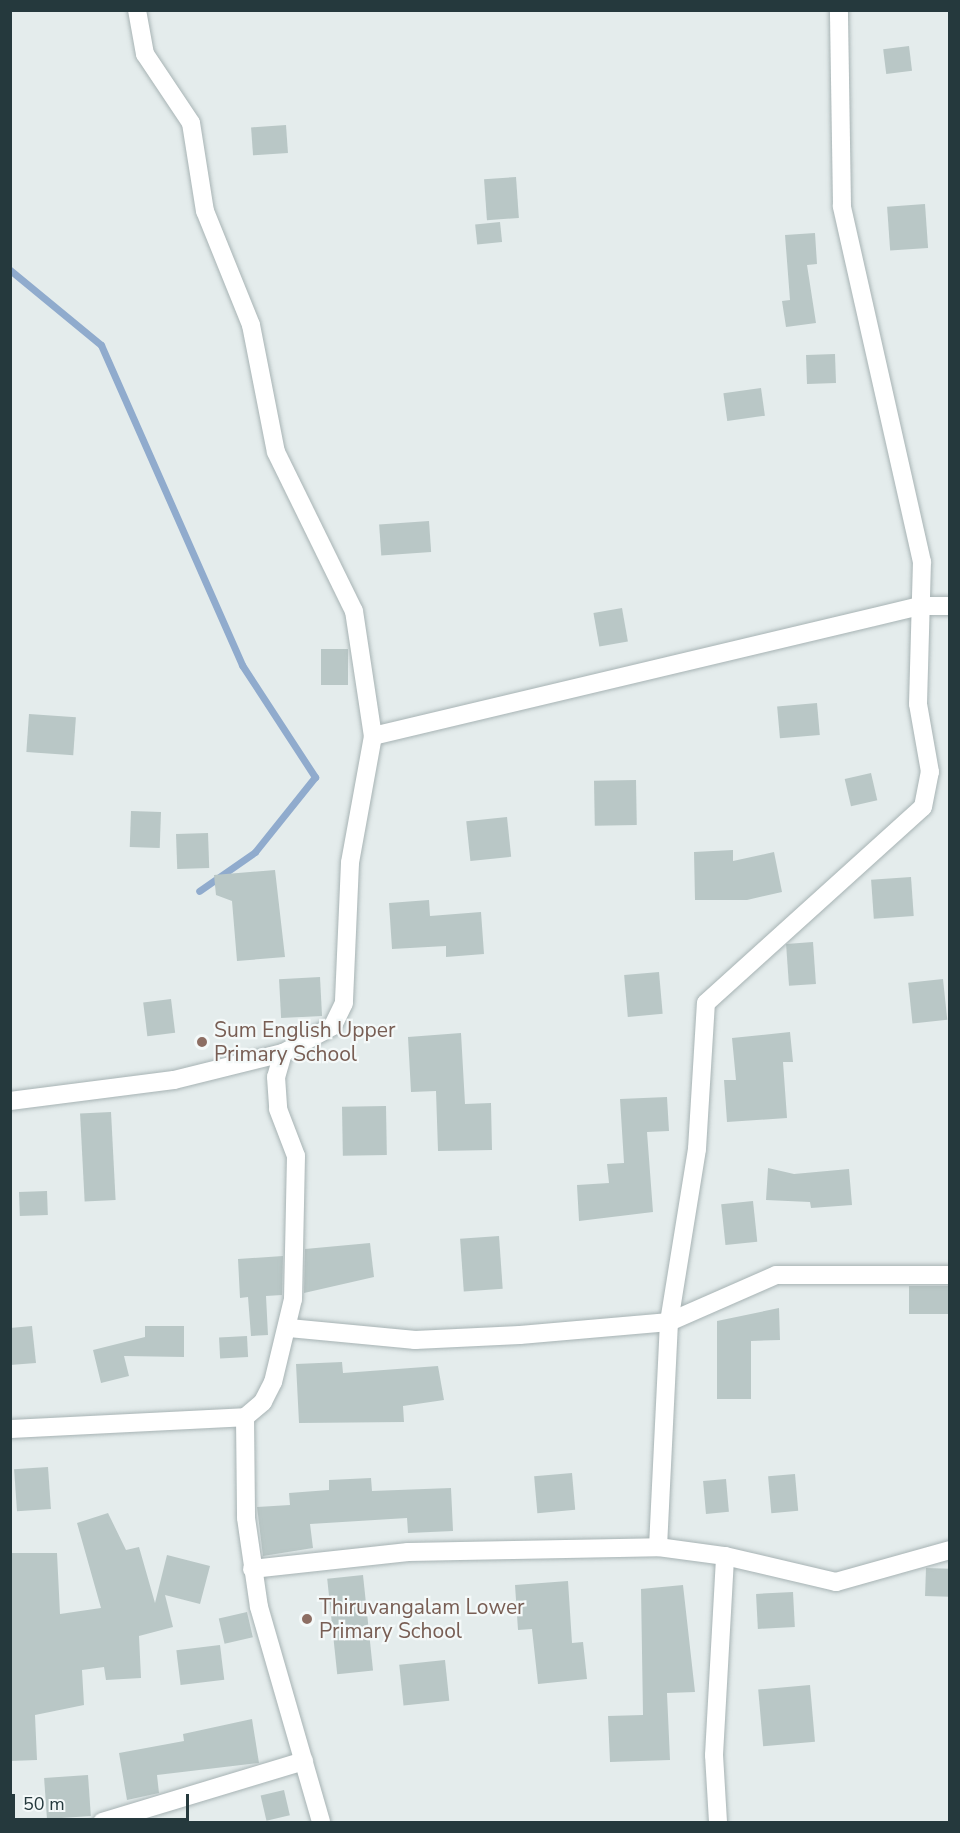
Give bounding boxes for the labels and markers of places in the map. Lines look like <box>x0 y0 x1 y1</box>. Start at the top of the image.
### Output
place label: Sum English Upper Primary School <box>214 1017 396 1067</box>
marker: Sum English Upper Primary School <box>195 1035 209 1049</box>
place label: Thiruvangalam Lower Primary School <box>319 1594 525 1644</box>
marker: Thiruvangalam Lower Primary School <box>300 1612 314 1626</box>

